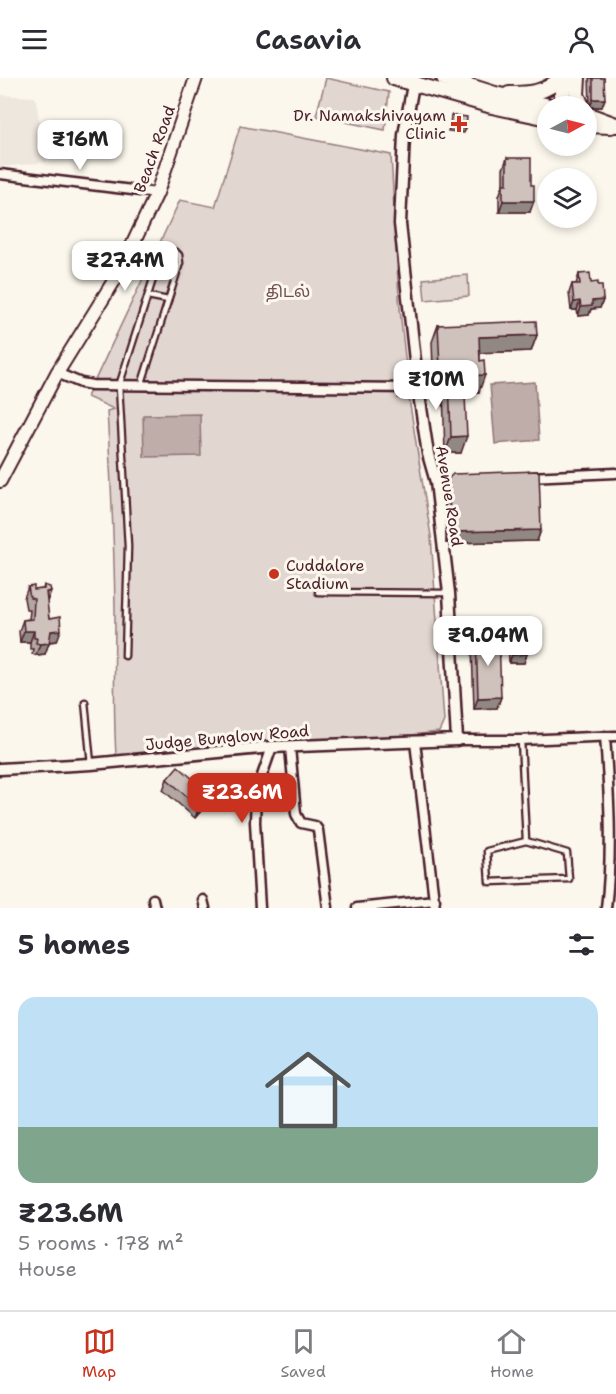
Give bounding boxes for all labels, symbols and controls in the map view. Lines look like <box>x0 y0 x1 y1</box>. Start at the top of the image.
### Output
text: Casavia <box>255 21 361 58</box>
icon: menu <box>18 23 51 56</box>
icon: person <box>565 23 598 56</box>
north arrow <box>537 96 597 156</box>
map controls <box>537 96 597 228</box>
street label: Beach Road <box>129 103 180 196</box>
place label: Dr. Namakshivayam Clinic <box>293 105 446 144</box>
marker: Dr. Namakshivayam Clinic <box>450 115 468 133</box>
pin: ₹16M <box>44 120 116 171</box>
text: ₹16M <box>51 126 109 152</box>
button: layers <box>537 168 597 228</box>
pin: ₹27.4M <box>76 241 174 292</box>
text: ₹27.4M <box>86 247 164 273</box>
park label: திடல் <box>266 281 310 302</box>
pin: ₹10M <box>400 360 472 411</box>
text: ₹10M <box>407 366 465 392</box>
street label: Avenue Road <box>431 444 468 548</box>
place label: Cuddalore Stadium <box>286 555 365 594</box>
marker: Cuddalore Stadium <box>267 567 281 581</box>
pin: ₹9.04M <box>439 616 537 667</box>
text: ₹9.04M <box>447 622 529 648</box>
street label: Judge Bunglow Road <box>144 720 310 755</box>
pin: ₹23.6M <box>193 773 291 824</box>
text: ₹23.6M <box>202 779 282 805</box>
text: 5 homes <box>18 927 130 962</box>
icon: filters <box>565 928 598 961</box>
icon: home <box>254 1036 362 1144</box>
text: ₹23.6M <box>18 1195 123 1230</box>
text: 5 rooms · 178 m² <box>18 1230 184 1256</box>
text: House <box>18 1256 77 1282</box>
tab: Map <box>82 1325 116 1382</box>
tab: Saved <box>280 1325 326 1382</box>
tab: Home <box>490 1325 534 1382</box>

